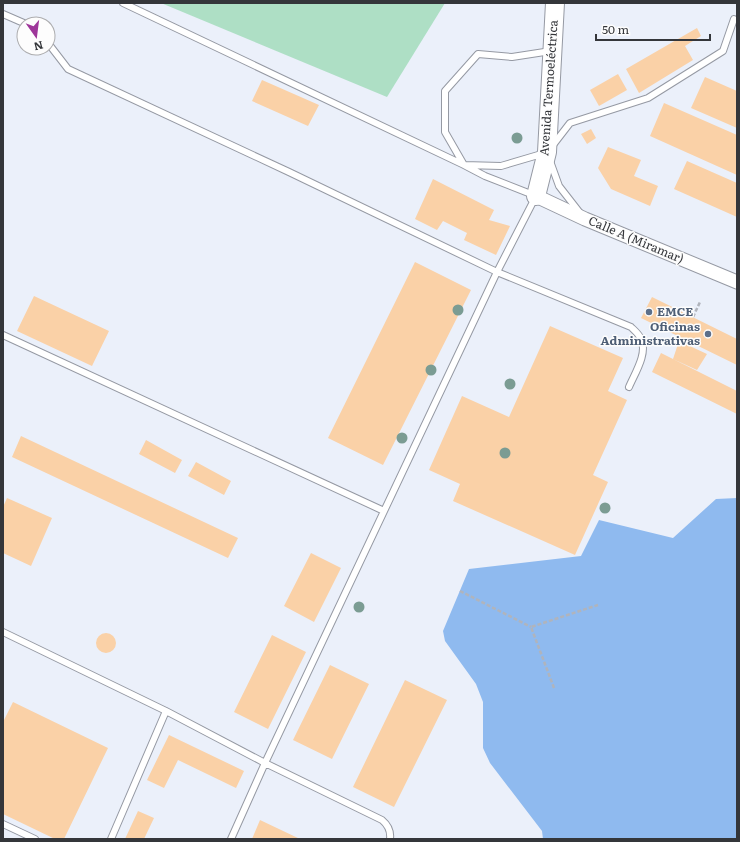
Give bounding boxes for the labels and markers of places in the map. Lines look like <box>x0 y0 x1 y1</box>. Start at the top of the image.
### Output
place label: EMCE <box>657 302 693 320</box>
marker: EMCE <box>644 307 654 317</box>
place label: Oficinas Administrativas <box>601 317 700 349</box>
marker: Oficinas Administrativas <box>703 329 713 339</box>

